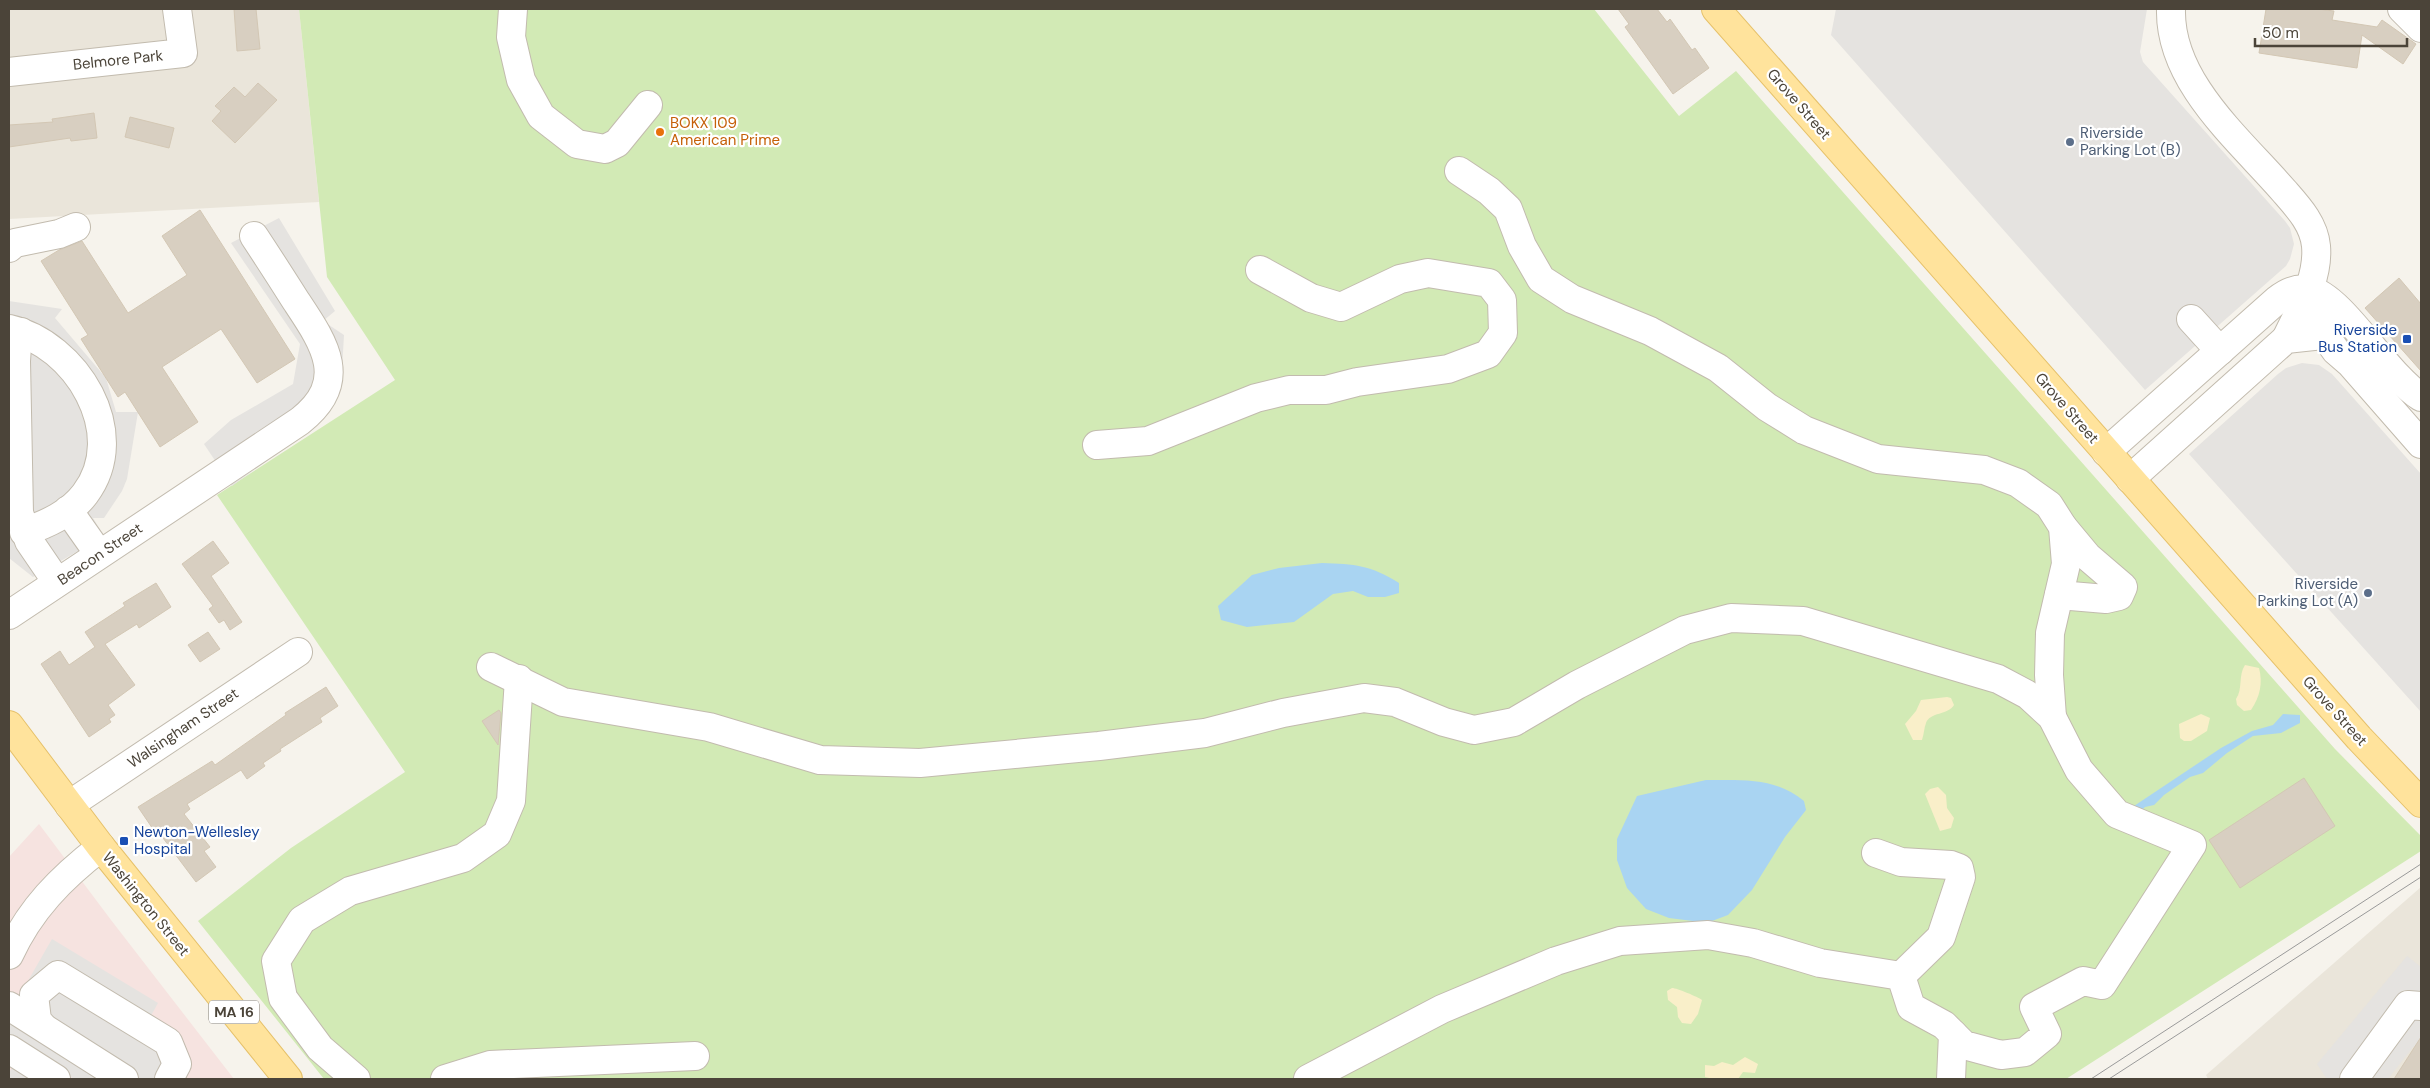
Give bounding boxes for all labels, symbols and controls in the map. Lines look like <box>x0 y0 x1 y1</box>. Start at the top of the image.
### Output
scale bar <box>2255 15 2408 47</box>
text: 50 m <box>2262 23 2299 43</box>
street label: Belmore Park <box>72 45 165 75</box>
street label: Grove Street <box>1763 64 1835 144</box>
place label: BOKX 109 American Prime <box>670 113 780 150</box>
place label: Riverside Parking Lot (B) <box>2080 123 2181 160</box>
marker: BOKX 109 American Prime <box>654 126 666 138</box>
marker: Riverside Parking Lot (B) <box>2064 136 2076 148</box>
place label: Riverside Bus Station <box>2318 320 2397 357</box>
marker: Riverside Bus Station <box>2401 333 2413 345</box>
street label: Grove Street <box>2031 368 2103 448</box>
street label: Beacon Street <box>54 518 146 590</box>
place label: Riverside Parking Lot (A) <box>2258 574 2358 611</box>
marker: Riverside Parking Lot (A) <box>2362 587 2374 599</box>
street label: Grove Street <box>2298 672 2372 750</box>
street label: Walsingham Street <box>123 683 243 773</box>
place label: Newton-Wellesley Hospital <box>134 822 260 859</box>
marker: Newton-Wellesley Hospital <box>118 835 130 847</box>
street label: Washington Street <box>98 848 194 960</box>
road number: MA 16 <box>209 1000 259 1024</box>

